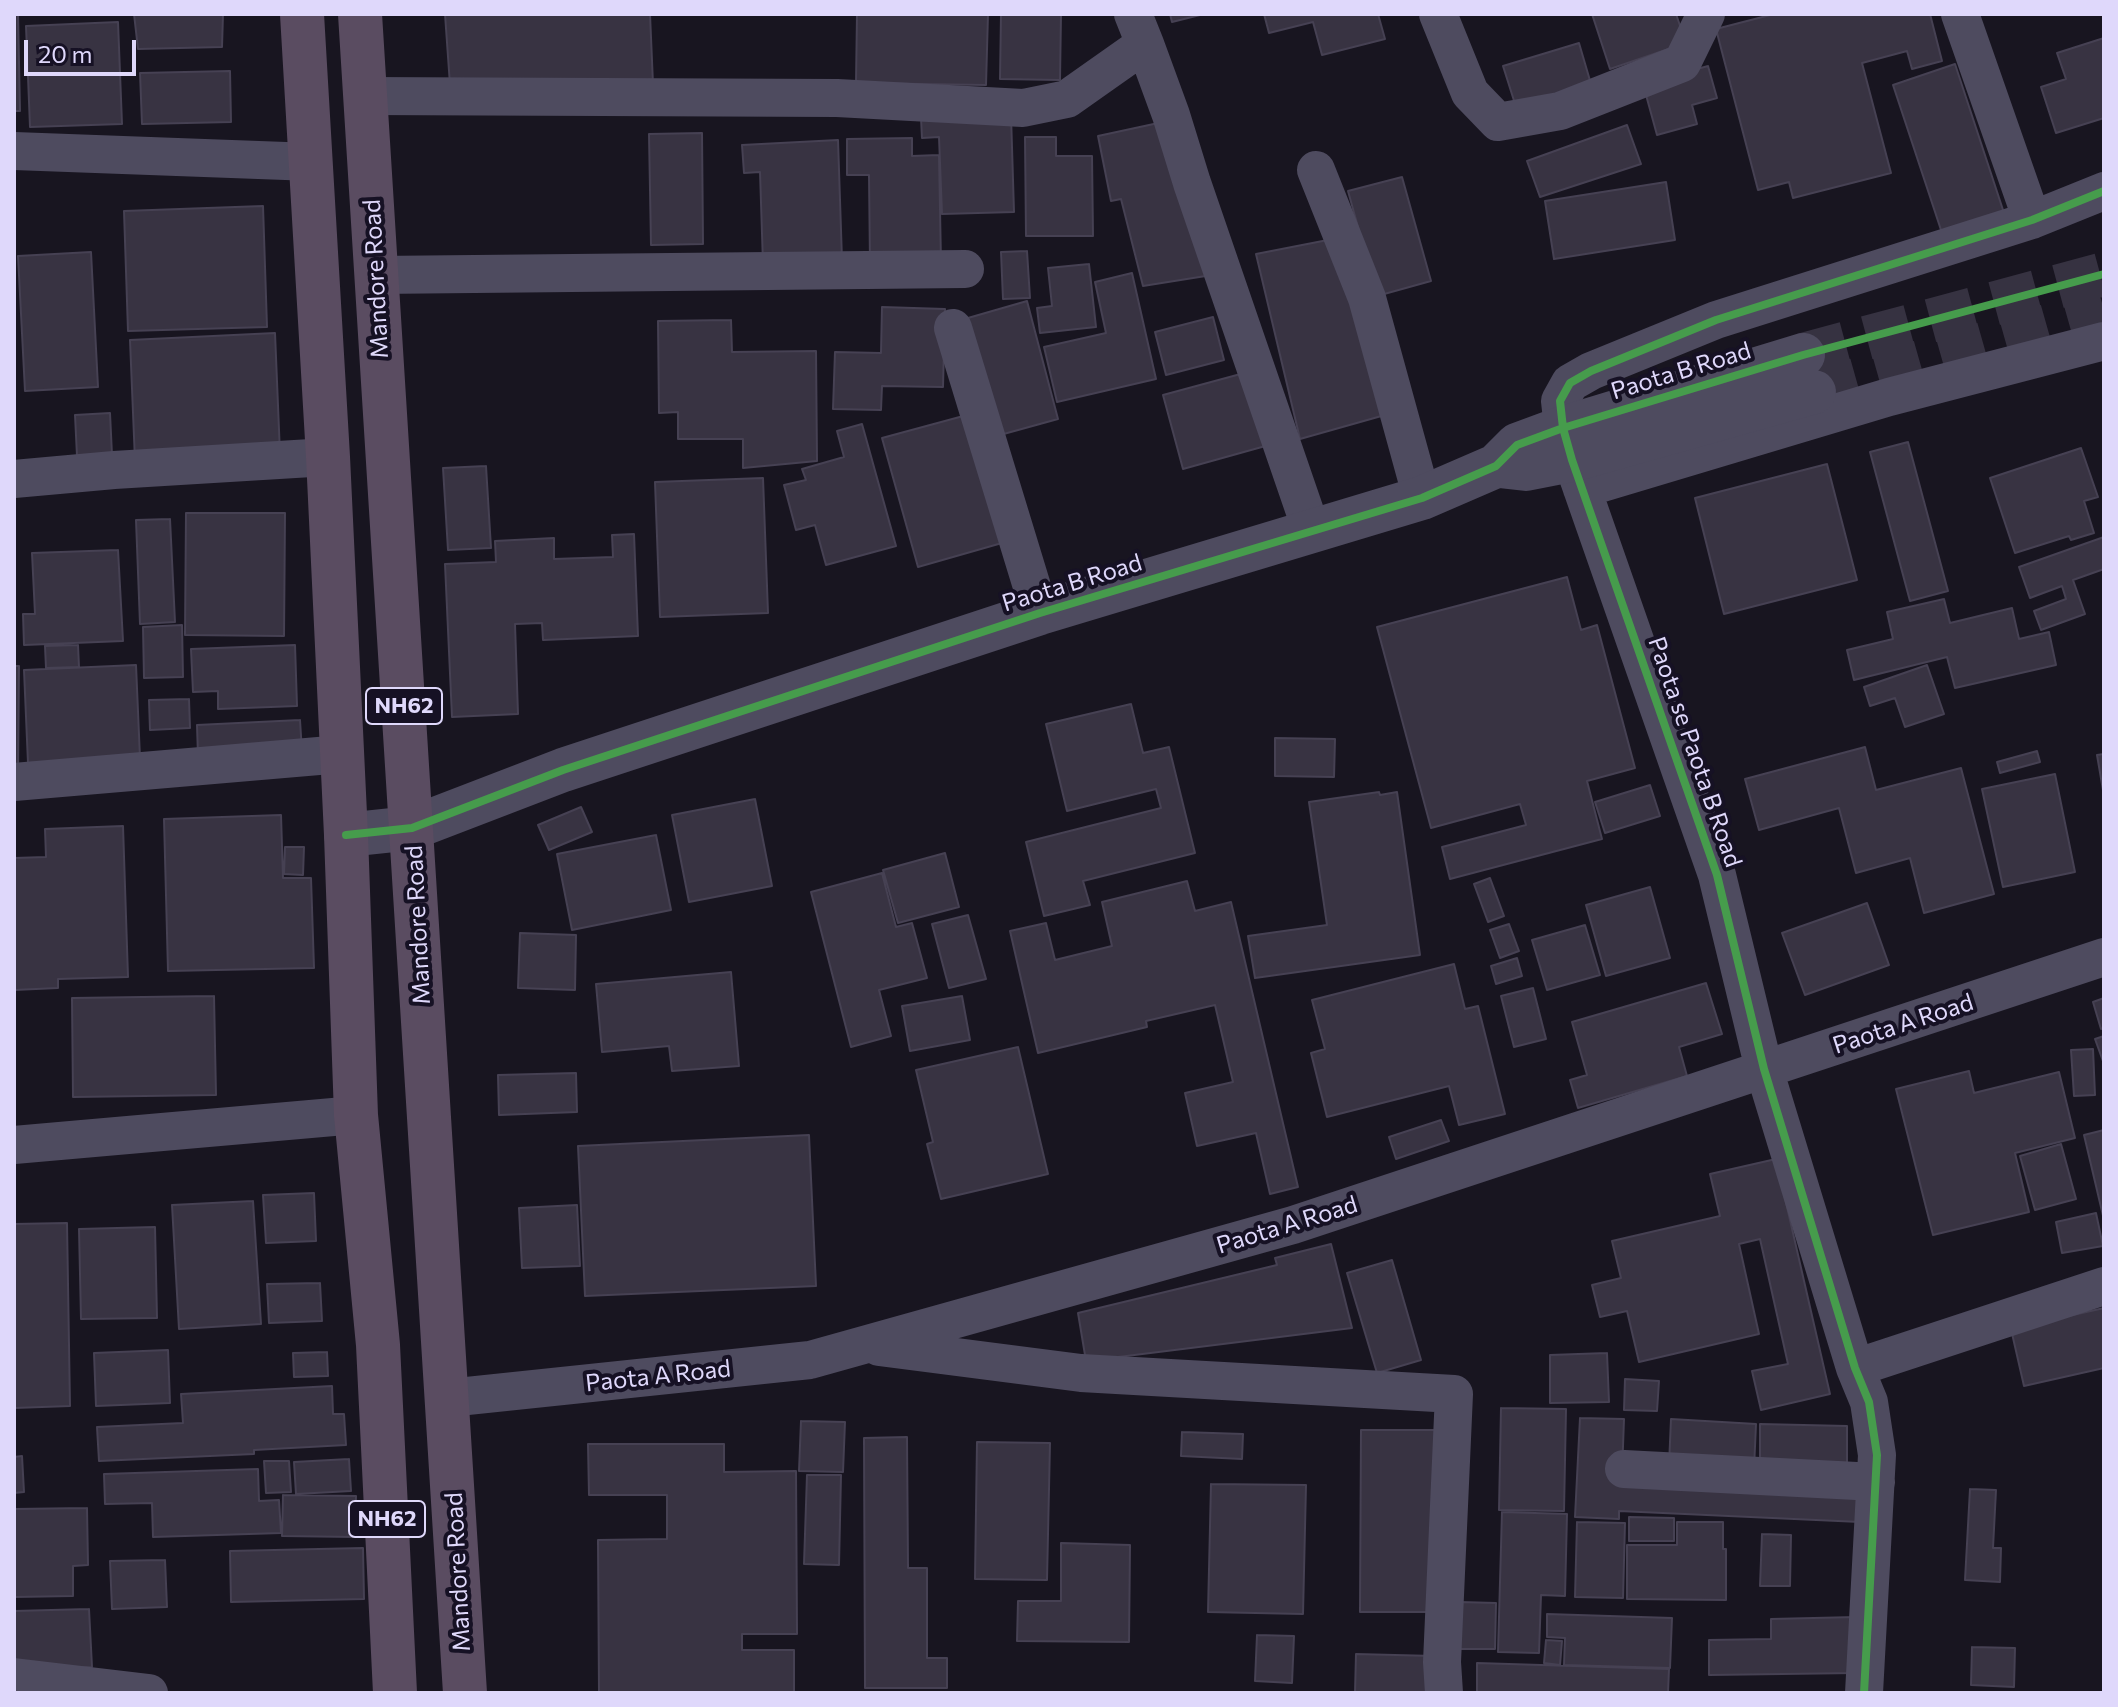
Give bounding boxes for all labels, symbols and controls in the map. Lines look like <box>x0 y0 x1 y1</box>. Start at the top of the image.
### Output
scale bar <box>28 24 140 74</box>
text: 20 m <box>38 39 92 68</box>
street label: Mandore Road <box>357 198 395 360</box>
street label: Paota B Road <box>1608 336 1754 406</box>
street label: Paota B Road <box>999 548 1145 618</box>
street label: Paota se Paota B Road <box>1642 633 1748 871</box>
road number: NH62 <box>366 688 442 724</box>
street label: Mandore Road <box>399 844 437 1006</box>
street label: Paota A Road <box>1829 988 1977 1060</box>
street label: Paota A Road <box>1213 1190 1361 1260</box>
street label: Paota A Road <box>584 1354 732 1398</box>
street label: Mandore Road <box>439 1491 477 1653</box>
road number: NH62 <box>349 1501 425 1537</box>

